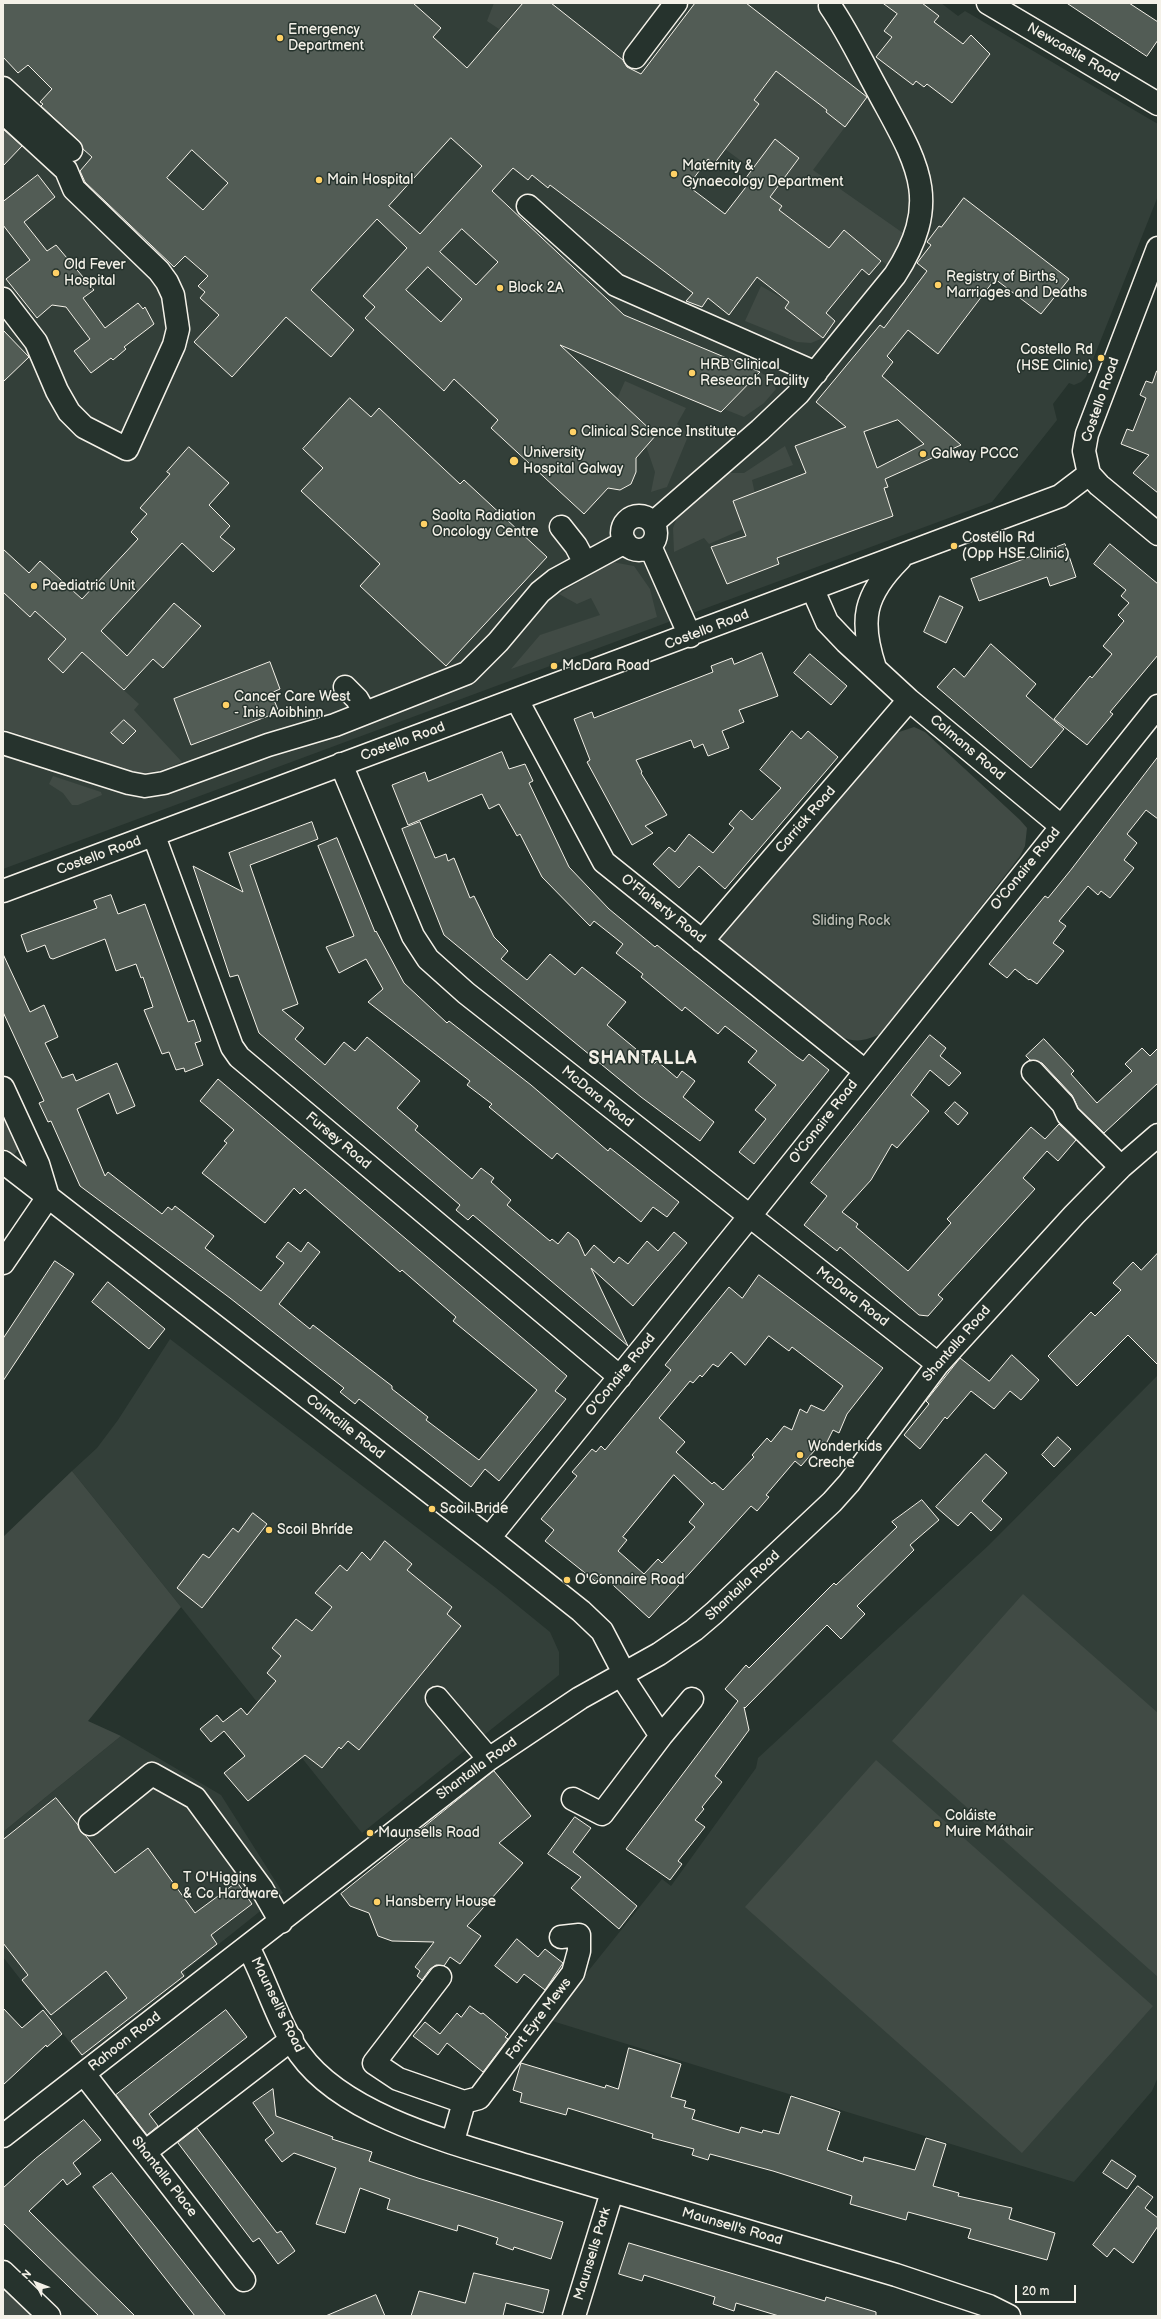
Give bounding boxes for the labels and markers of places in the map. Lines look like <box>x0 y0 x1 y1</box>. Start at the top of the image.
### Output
place label: Emergency Department <box>288 22 364 54</box>
marker: Emergency Department <box>275 33 285 43</box>
place label: Maternity & Gynaecology Department <box>682 158 843 190</box>
marker: Maternity & Gynaecology Department <box>669 169 679 179</box>
place label: Main Hospital <box>327 172 413 188</box>
marker: Main Hospital <box>314 175 324 185</box>
place label: Old Fever Hospital <box>64 257 126 290</box>
marker: Old Fever Hospital <box>51 268 61 278</box>
place label: Registry of Births, Marriages and Deaths <box>946 269 1087 302</box>
place label: Block 2A <box>508 280 563 296</box>
marker: Registry of Births, Marriages and Deaths <box>933 280 943 290</box>
marker: Block 2A <box>495 283 505 293</box>
place label: Costello Rd (HSE Clinic) <box>1016 342 1093 374</box>
marker: Costello Rd (HSE Clinic) <box>1096 353 1106 363</box>
place label: HRB Clinical Research Facility <box>700 357 809 390</box>
marker: HRB Clinical Research Facility <box>687 368 697 378</box>
place label: Clinical Science Institute <box>581 424 737 440</box>
marker: Clinical Science Institute <box>568 427 578 437</box>
place label: University Hospital Galway <box>523 445 623 478</box>
place label: Galway PCCC <box>931 446 1019 462</box>
marker: Galway PCCC <box>918 449 928 459</box>
marker: University Hospital Galway <box>508 455 520 467</box>
place label: Saolta Radiation Oncology Centre <box>432 508 539 540</box>
marker: Saolta Radiation Oncology Centre <box>419 519 429 529</box>
place label: Costello Rd (Opp HSE Clinic) <box>962 530 1070 562</box>
marker: Costello Rd (Opp HSE Clinic) <box>949 541 959 551</box>
place label: Paediatric Unit <box>42 578 135 594</box>
marker: Paediatric Unit <box>29 581 39 591</box>
place label: McDara Road <box>562 658 650 674</box>
marker: McDara Road <box>549 661 559 671</box>
place label: Cancer Care West - Inis Aoibhinn <box>234 689 351 722</box>
marker: Cancer Care West - Inis Aoibhinn <box>221 700 231 710</box>
place label: Wonderkids Creche <box>808 1439 882 1472</box>
marker: Wonderkids Creche <box>795 1450 805 1460</box>
place label: Scoil Bride <box>440 1501 508 1517</box>
marker: Scoil Bride <box>427 1504 437 1514</box>
place label: Scoil Bhríde <box>277 1522 353 1538</box>
marker: Scoil Bhríde <box>264 1525 274 1535</box>
place label: O'Connaire Road <box>575 1572 684 1588</box>
marker: O'Connaire Road <box>562 1575 572 1585</box>
place label: Coláiste Muire Máthair <box>945 1808 1033 1840</box>
marker: Coláiste Muire Máthair <box>932 1819 942 1829</box>
place label: Maunsells Road <box>378 1825 480 1841</box>
marker: Maunsells Road <box>365 1828 375 1838</box>
place label: T O'Higgins & Co Hardware <box>183 1870 278 1902</box>
marker: T O'Higgins & Co Hardware <box>170 1881 180 1891</box>
place label: Hansberry House <box>385 1894 496 1910</box>
marker: Hansberry House <box>372 1897 382 1907</box>

